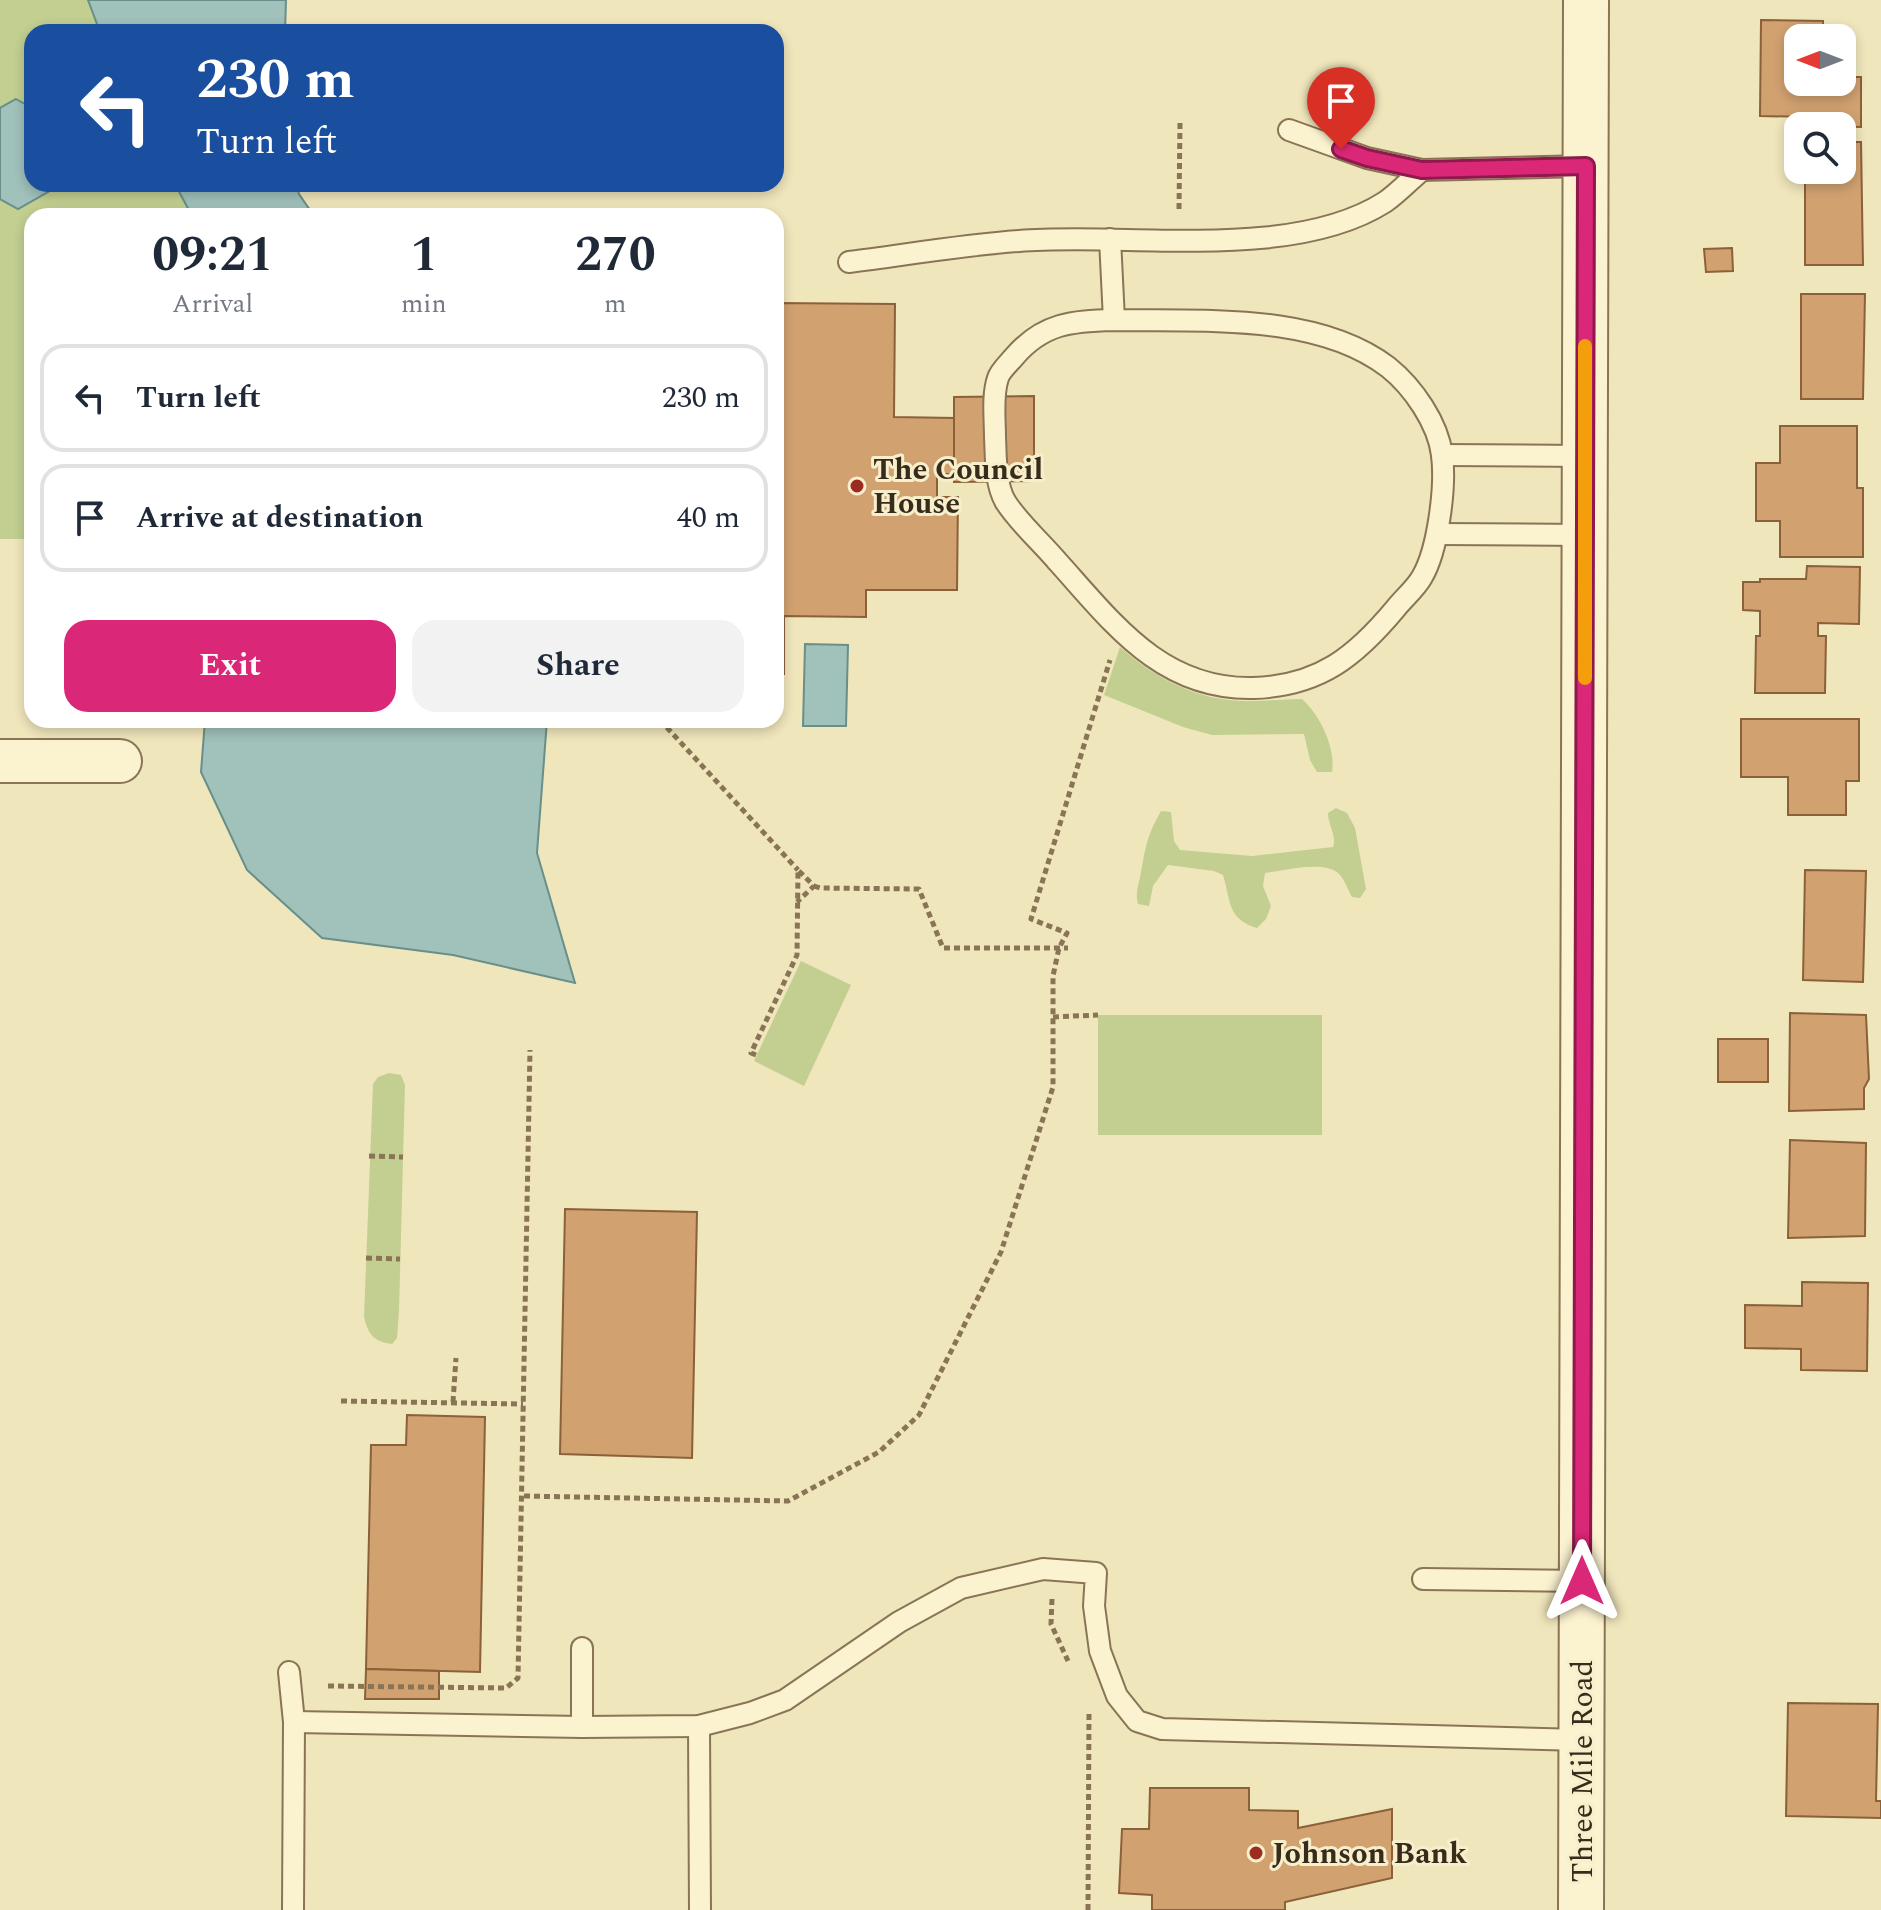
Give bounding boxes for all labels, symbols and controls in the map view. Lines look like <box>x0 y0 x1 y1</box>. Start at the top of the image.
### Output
north arrow <box>1784 24 1856 96</box>
map controls <box>1784 24 1856 184</box>
text: 230 m <box>196 38 355 123</box>
icon: left <box>64 56 168 160</box>
pin <box>1307 67 1375 149</box>
icon: arrive <box>1319 79 1363 123</box>
button: search <box>1784 112 1856 184</box>
text: Turn left <box>196 115 337 170</box>
text: 09:21 <box>152 219 273 292</box>
text: 1 <box>410 219 437 292</box>
text: 270 <box>575 219 656 292</box>
text: Arrival <box>172 284 253 324</box>
text: min <box>401 284 447 324</box>
text: m <box>604 284 626 324</box>
text: Turn left <box>136 375 261 421</box>
text: 230 m <box>662 375 740 421</box>
icon: left <box>68 376 112 420</box>
place label: The Council House <box>873 447 1043 527</box>
marker: The Council House <box>848 477 866 495</box>
text: Arrive at destination <box>136 495 423 541</box>
text: 40 m <box>677 495 740 541</box>
icon: arrive <box>68 496 112 540</box>
button: Exit <box>64 620 396 712</box>
button: Share <box>412 620 744 712</box>
position arrow <box>1540 1539 1624 1623</box>
street label: Three Mile Road <box>1560 1660 1606 1882</box>
place label: Johnson Bank <box>1272 1831 1467 1877</box>
marker: Johnson Bank <box>1247 1844 1265 1862</box>

